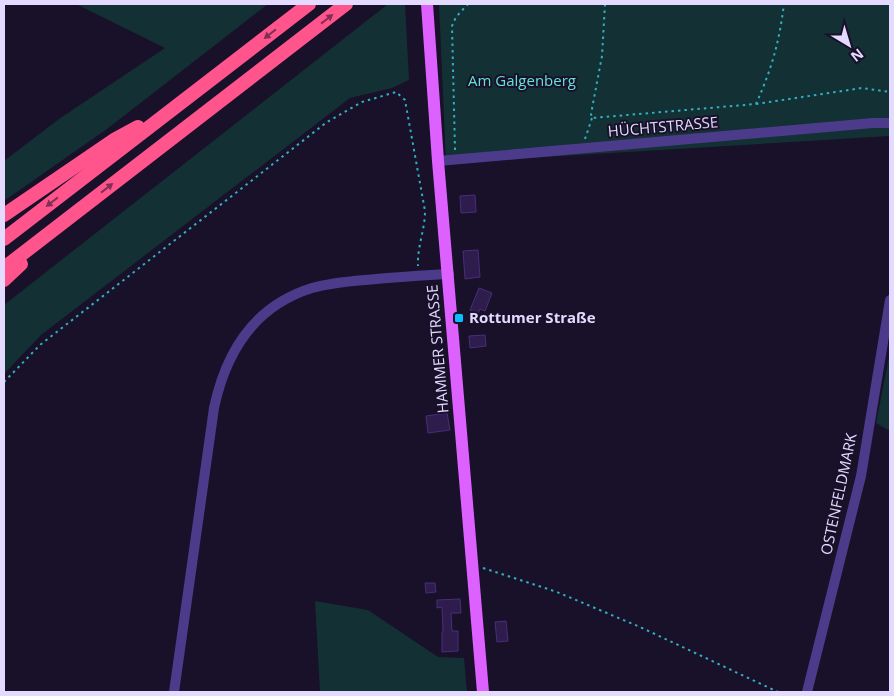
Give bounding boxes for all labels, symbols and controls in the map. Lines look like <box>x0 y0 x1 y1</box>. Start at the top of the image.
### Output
one-way arrow <box>320 13 333 24</box>
north arrow <box>824 20 874 70</box>
one-way arrow <box>264 28 277 39</box>
text: N <box>847 45 868 67</box>
park label: Am Galgenberg <box>468 70 576 90</box>
street label: HÜCHTSTRASSE <box>607 111 719 141</box>
one-way arrow <box>100 182 113 193</box>
one-way arrow <box>45 197 59 207</box>
street label: HAMMER STRASSE <box>421 284 453 414</box>
place label: Rottumer Straße <box>469 307 596 327</box>
marker: Rottumer Straße <box>453 312 465 324</box>
street label: OSTENFELDMARK <box>815 430 861 557</box>

